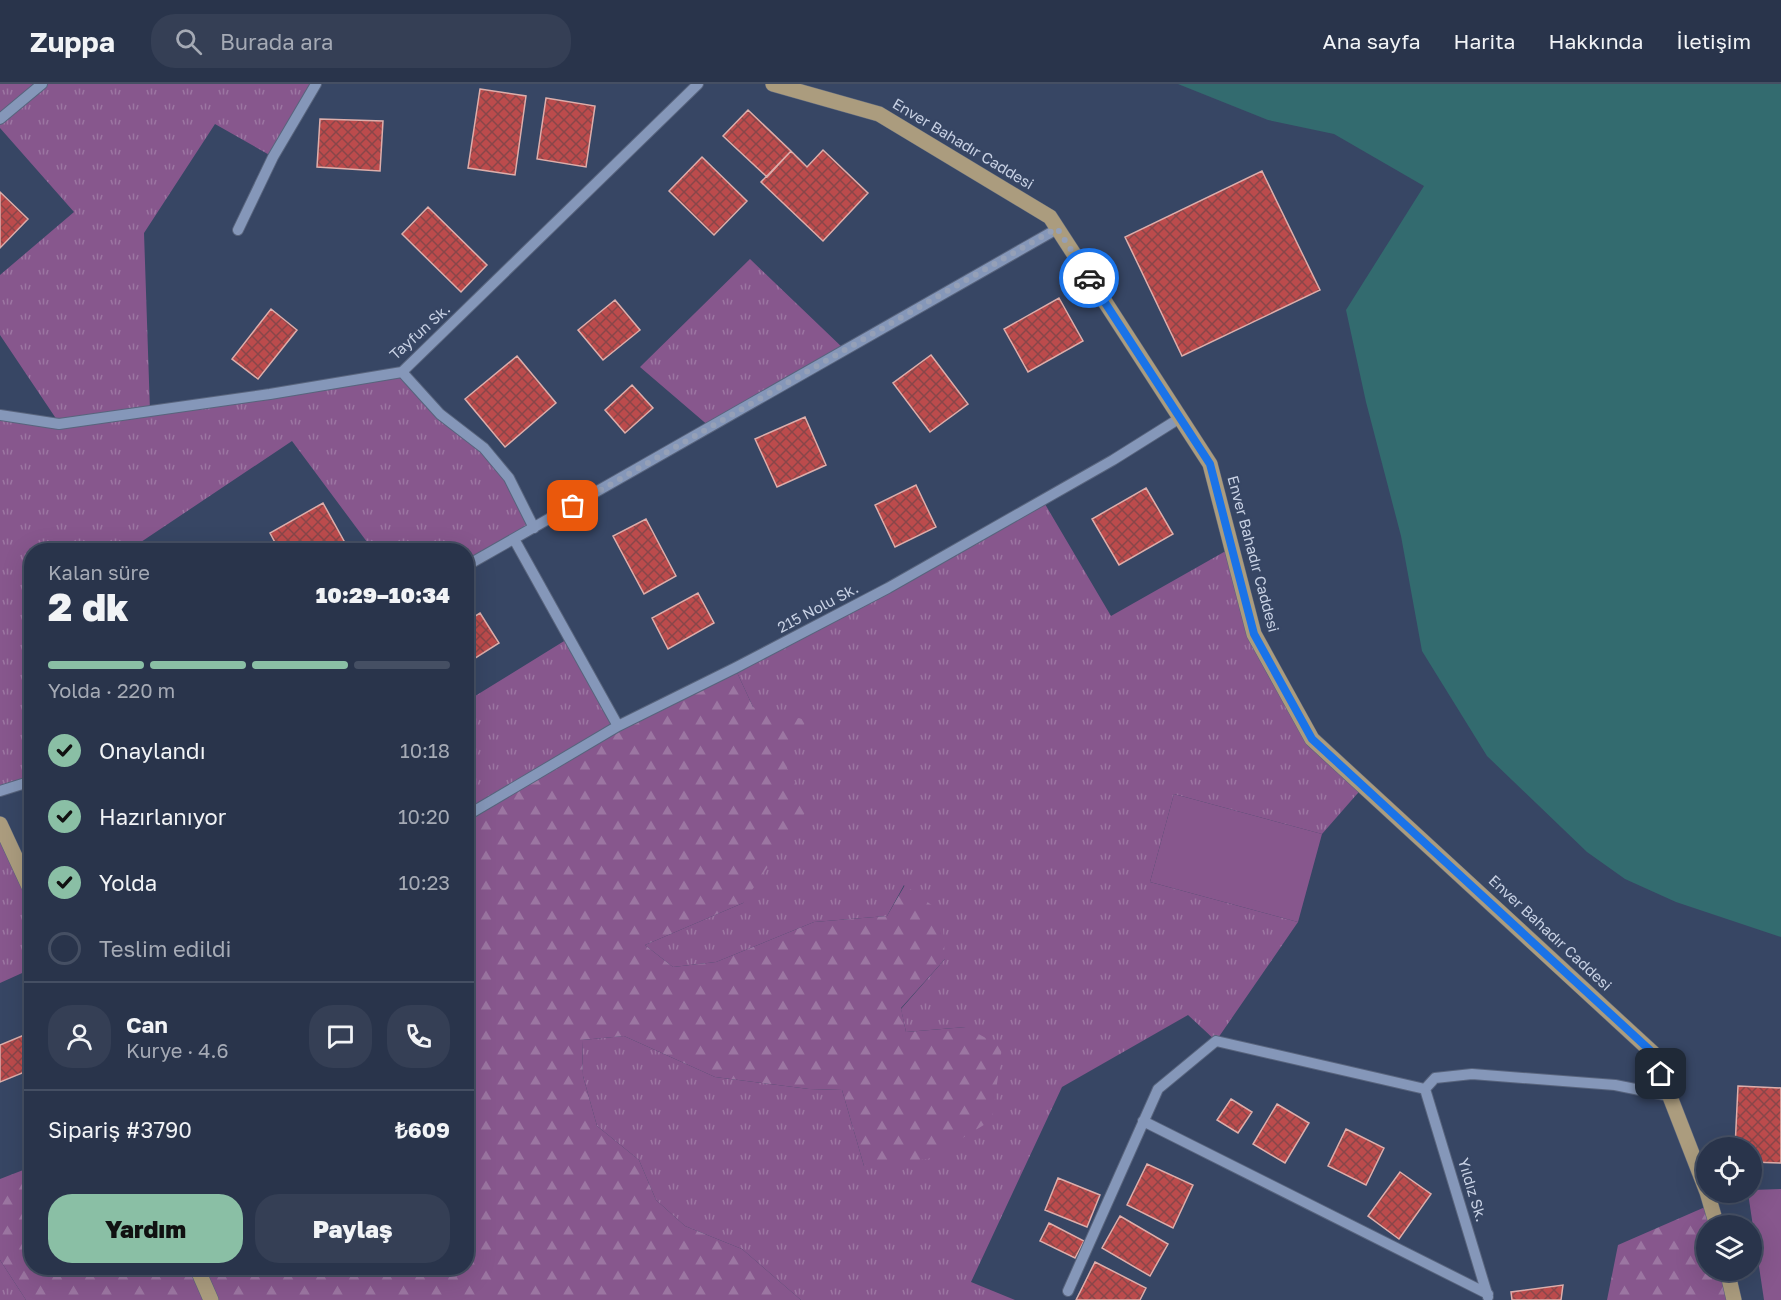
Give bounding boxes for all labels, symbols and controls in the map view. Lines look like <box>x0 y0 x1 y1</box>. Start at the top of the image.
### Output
search box <box>151 14 571 68</box>
text: Zuppa <box>30 25 115 58</box>
icon: search <box>172 25 205 58</box>
text: Burada ara <box>220 28 334 55</box>
text: Ana sayfa <box>1323 28 1421 54</box>
text: Harita <box>1454 28 1515 54</box>
text: Hakkında <box>1548 28 1643 54</box>
text: İletişim <box>1676 28 1751 54</box>
street label: Enver Bahadır Caddesi <box>890 94 1037 192</box>
courier <box>1059 248 1119 308</box>
icon: car <box>1073 262 1106 295</box>
street label: Tayfun Sk. <box>385 299 453 363</box>
street label: Enver Bahadır Caddesi <box>1224 473 1284 634</box>
pin <box>547 480 598 531</box>
icon: bag <box>556 489 589 522</box>
text: Kalan süre <box>48 560 150 584</box>
street label: 215 Nolu Sk. <box>774 578 861 636</box>
text: 10:29–10:34 <box>316 581 450 608</box>
text: 2 dk <box>48 583 129 630</box>
text: Yolda · 220 m <box>48 678 175 702</box>
icon: check <box>48 734 81 767</box>
text: Onaylandı <box>99 737 206 764</box>
text: 10:18 <box>400 738 450 762</box>
icon: check <box>48 800 81 833</box>
text: Hazırlanıyor <box>99 803 226 830</box>
text: 10:20 <box>398 804 450 828</box>
icon: check <box>48 866 81 899</box>
text: Yolda <box>99 869 157 896</box>
text: 10:23 <box>399 870 450 894</box>
street label: Enver Bahadır Caddesi <box>1486 871 1616 994</box>
text: Teslim edildi <box>99 935 231 962</box>
button: person <box>48 1005 111 1068</box>
button: chat <box>309 1005 372 1068</box>
button: phone <box>387 1005 450 1068</box>
text: Can <box>126 1011 168 1038</box>
text: Kurye · 4.6 <box>126 1038 229 1062</box>
pin <box>1635 1048 1686 1099</box>
icon: home <box>1644 1057 1677 1090</box>
text: Sipariş #3790 <box>48 1116 192 1143</box>
text: ₺609 <box>395 1116 450 1143</box>
map controls <box>1696 1137 1762 1281</box>
button: locate <box>1696 1137 1762 1203</box>
street label: Yıldız Sk. <box>1455 1156 1491 1224</box>
button: Yardım <box>48 1194 243 1263</box>
button: Paylaş <box>255 1194 450 1263</box>
button: layers <box>1696 1215 1762 1281</box>

